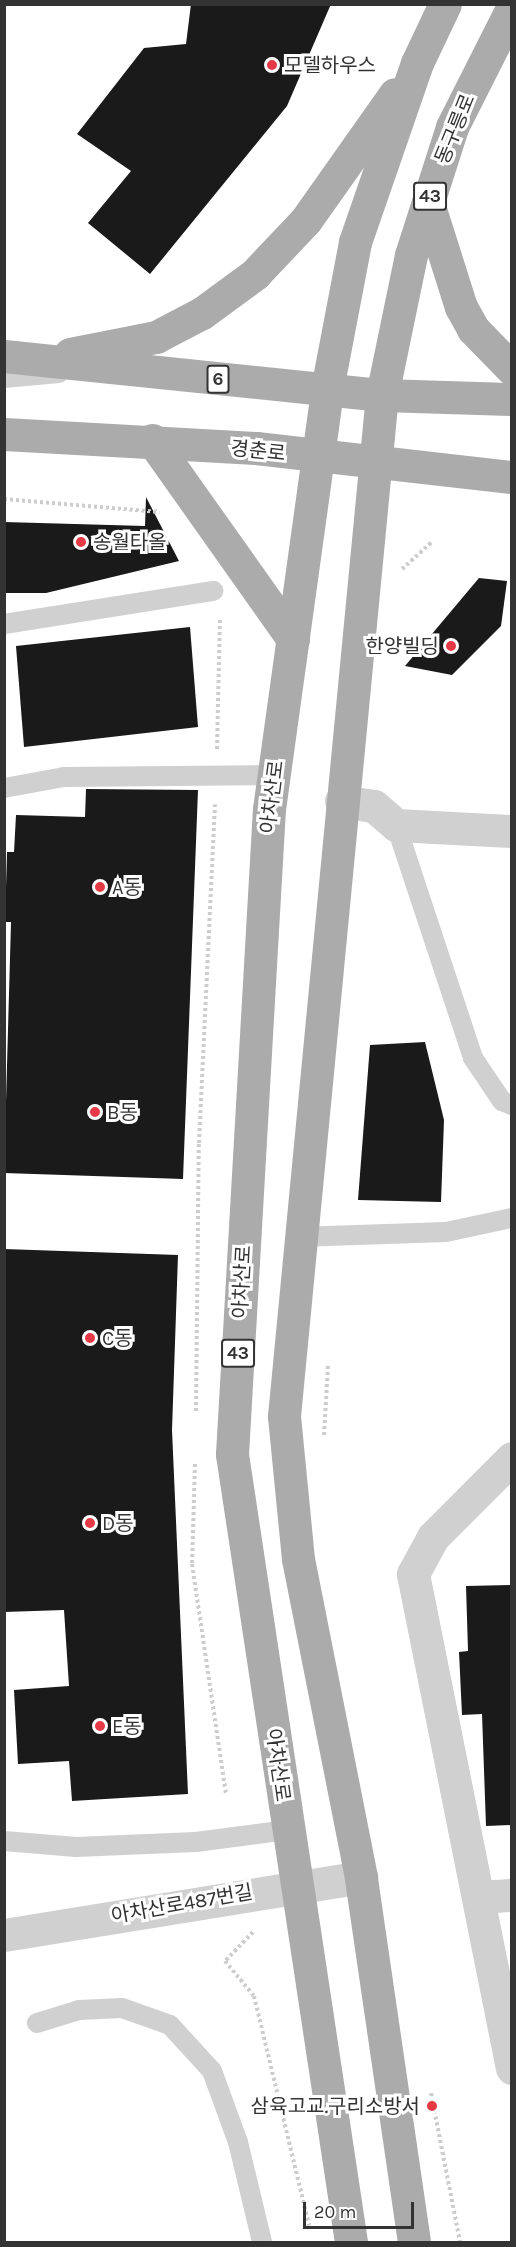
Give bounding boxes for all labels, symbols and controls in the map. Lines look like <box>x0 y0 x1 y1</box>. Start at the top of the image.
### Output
place label: 모델하우스 <box>284 53 376 77</box>
marker: 모델하우스 <box>265 58 279 72</box>
street label: 동구릉로 <box>430 90 480 168</box>
road number: 43 <box>412 181 448 211</box>
road number: 6 <box>206 364 230 394</box>
street label: 경춘로 <box>229 436 287 466</box>
place label: 송월타올 <box>93 530 167 554</box>
marker: 송월타올 <box>74 535 88 549</box>
place label: 한양빌딩 <box>365 634 439 658</box>
marker: 한양빌딩 <box>444 639 458 653</box>
street label: 아차산로 <box>256 759 288 835</box>
place label: A동 <box>112 875 142 899</box>
marker: A동 <box>93 880 107 894</box>
place label: B동 <box>107 1100 138 1124</box>
marker: B동 <box>88 1105 102 1119</box>
street label: 아차산로 <box>228 1245 256 1319</box>
place label: C동 <box>102 1326 133 1350</box>
marker: C동 <box>83 1331 97 1345</box>
road number: 43 <box>220 1338 256 1368</box>
place label: D동 <box>102 1511 134 1535</box>
marker: D동 <box>83 1516 97 1530</box>
place label: E동 <box>112 1714 142 1738</box>
marker: E동 <box>93 1719 107 1733</box>
street label: 아차산로 <box>261 1727 295 1803</box>
street label: 아차산로487번길 <box>109 1880 255 1928</box>
place label: 삼육고교.구리소방서 <box>251 2094 420 2118</box>
marker: 삼육고교.구리소방서 <box>425 2099 439 2113</box>
scale bar <box>306 2190 417 2228</box>
text: 20 m <box>314 2201 356 2223</box>

